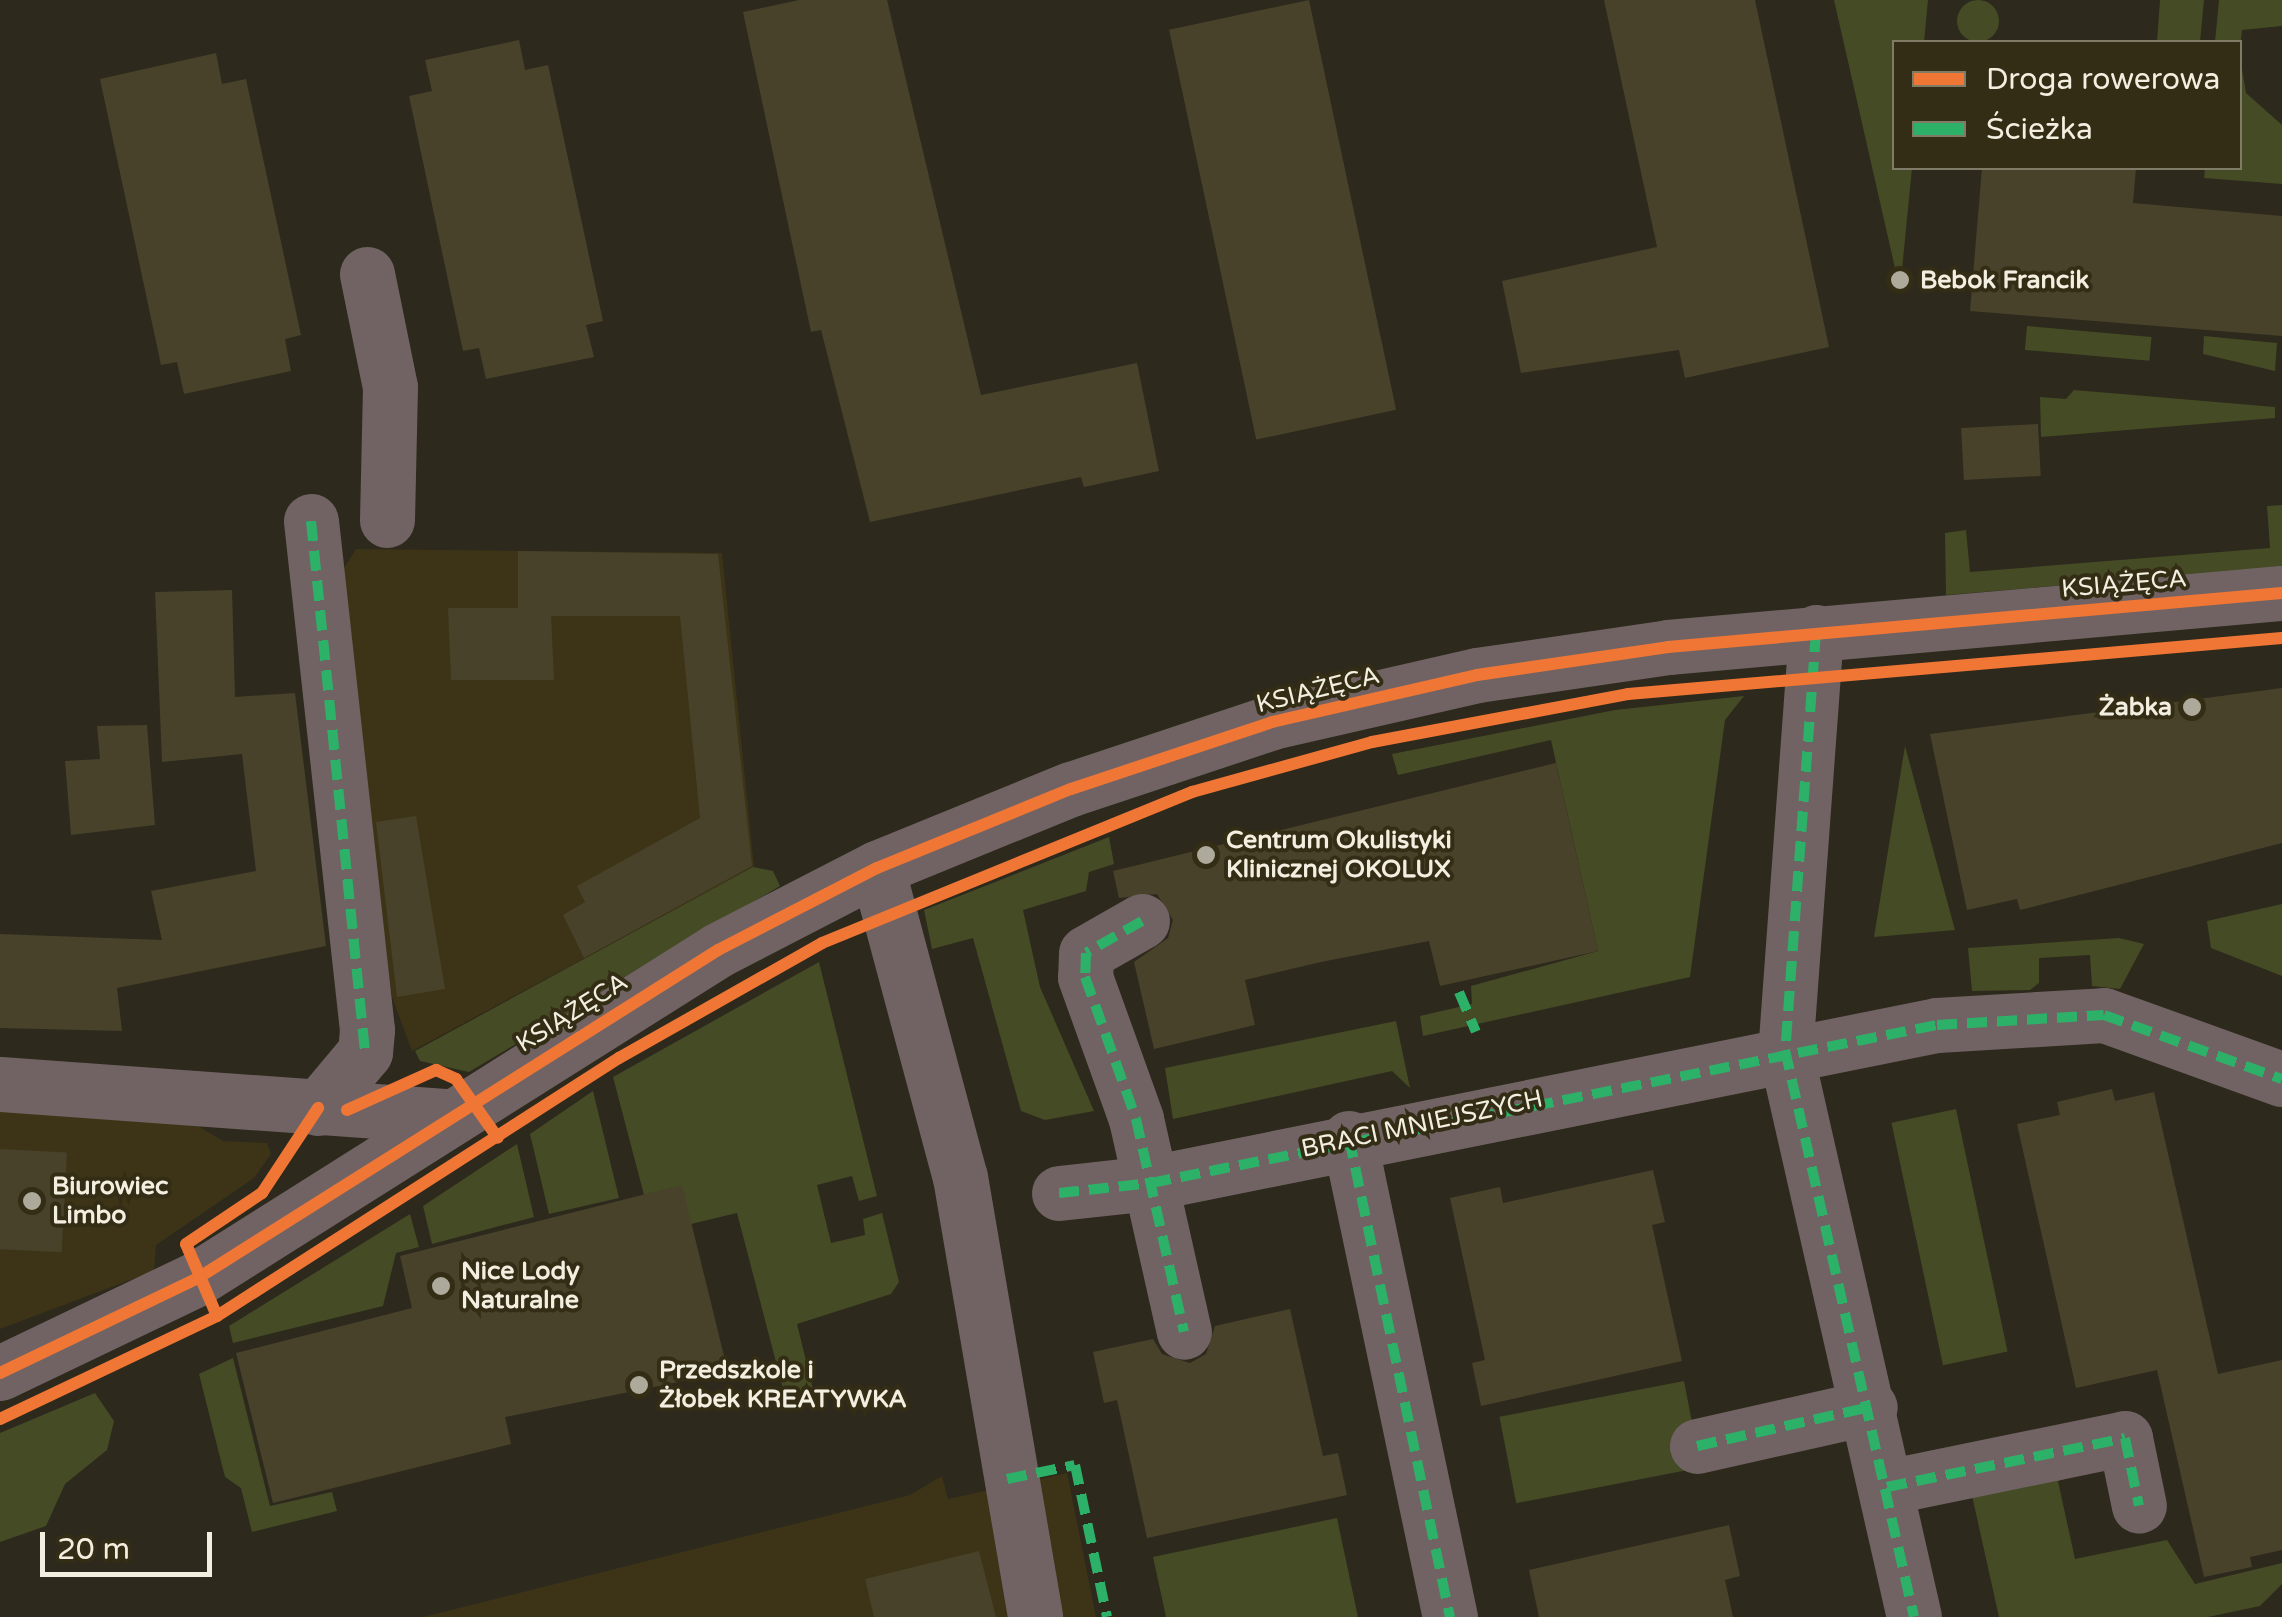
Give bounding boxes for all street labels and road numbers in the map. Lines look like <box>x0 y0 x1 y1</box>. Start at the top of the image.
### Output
street label: KSIĄŻĘCA <box>2060 564 2188 604</box>
street label: KSIĄŻĘCA <box>1253 660 1383 720</box>
street label: KSIĄŻĘCA <box>511 967 633 1059</box>
street label: BRACI MNIEJSZYCH <box>1298 1084 1546 1164</box>

